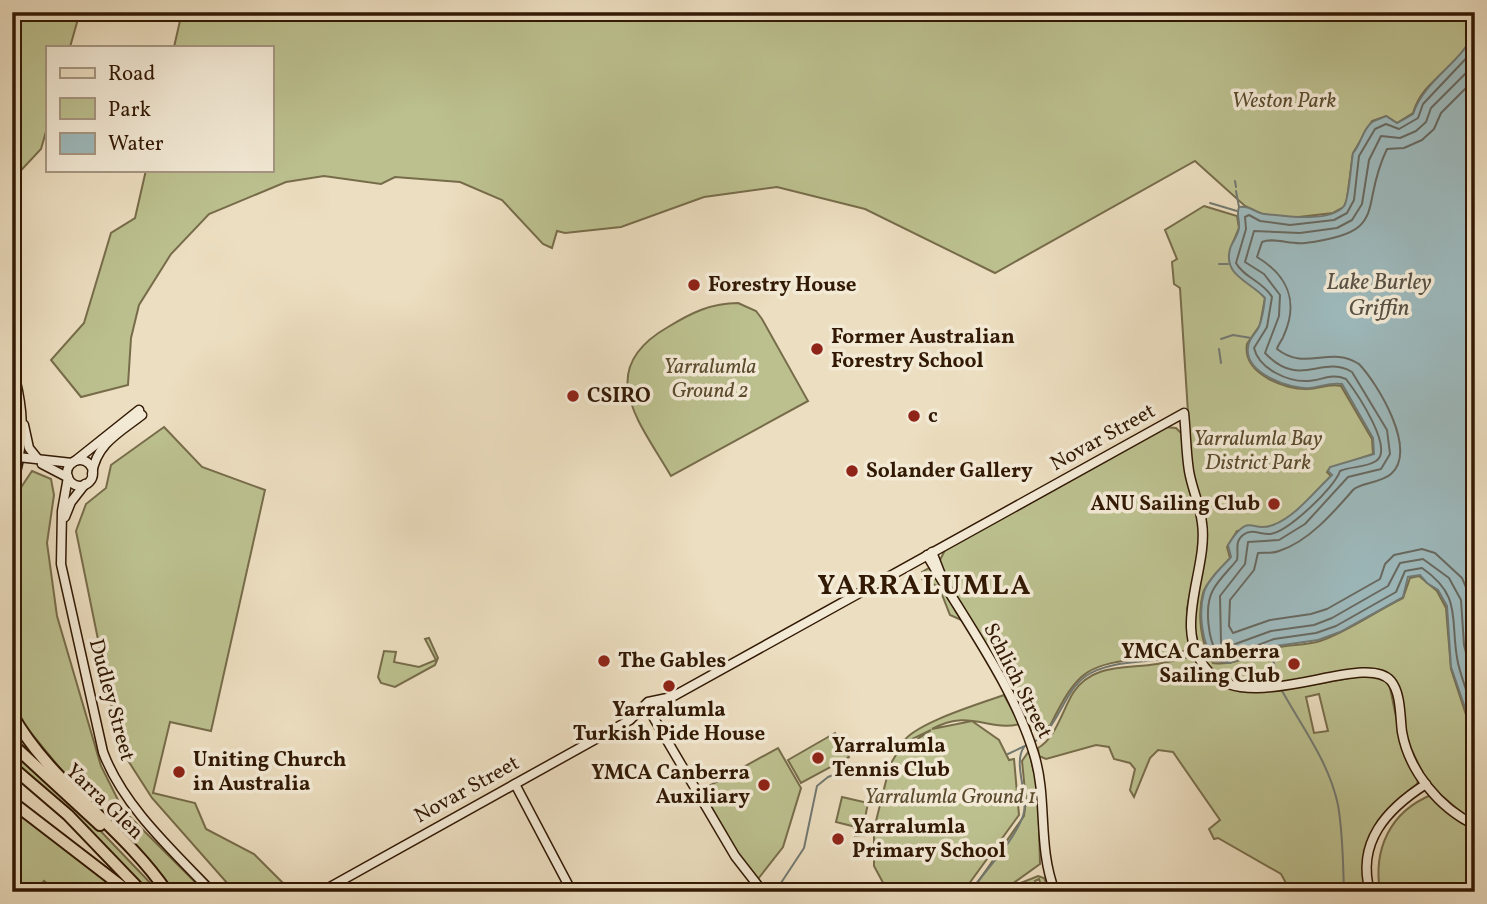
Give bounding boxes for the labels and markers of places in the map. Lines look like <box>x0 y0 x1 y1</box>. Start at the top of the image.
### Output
place label: Forestry House <box>708 271 857 300</box>
marker: Forestry House <box>686 277 702 293</box>
place label: Former Australian Forestry School <box>831 323 1015 376</box>
marker: Former Australian Forestry School <box>809 341 825 357</box>
place label: CSIRO <box>587 382 651 411</box>
marker: CSIRO <box>565 388 581 404</box>
place label: c <box>928 402 938 431</box>
marker: c <box>906 408 922 424</box>
place label: Solander Gallery <box>866 457 1033 486</box>
marker: Solander Gallery <box>844 463 860 479</box>
place label: ANU Sailing Club <box>1090 490 1260 519</box>
marker: ANU Sailing Club <box>1266 496 1282 512</box>
place label: YMCA Canberra Sailing Club <box>1121 638 1280 691</box>
place label: The Gables <box>618 647 726 676</box>
marker: The Gables <box>596 653 612 669</box>
marker: YMCA Canberra Sailing Club <box>1286 656 1302 672</box>
marker: Yarralumla Turkish Pide House <box>661 678 677 694</box>
place label: Yarralumla Turkish Pide House <box>573 696 765 749</box>
place label: Yarralumla Tennis Club <box>832 732 950 785</box>
place label: Uniting Church in Australia <box>193 746 347 799</box>
marker: Yarralumla Tennis Club <box>810 750 826 766</box>
place label: YMCA Canberra Auxiliary <box>591 759 750 812</box>
marker: Uniting Church in Australia <box>171 764 187 780</box>
marker: YMCA Canberra Auxiliary <box>756 777 772 793</box>
place label: Yarralumla Primary School <box>852 813 1006 866</box>
marker: Yarralumla Primary School <box>830 831 846 847</box>

